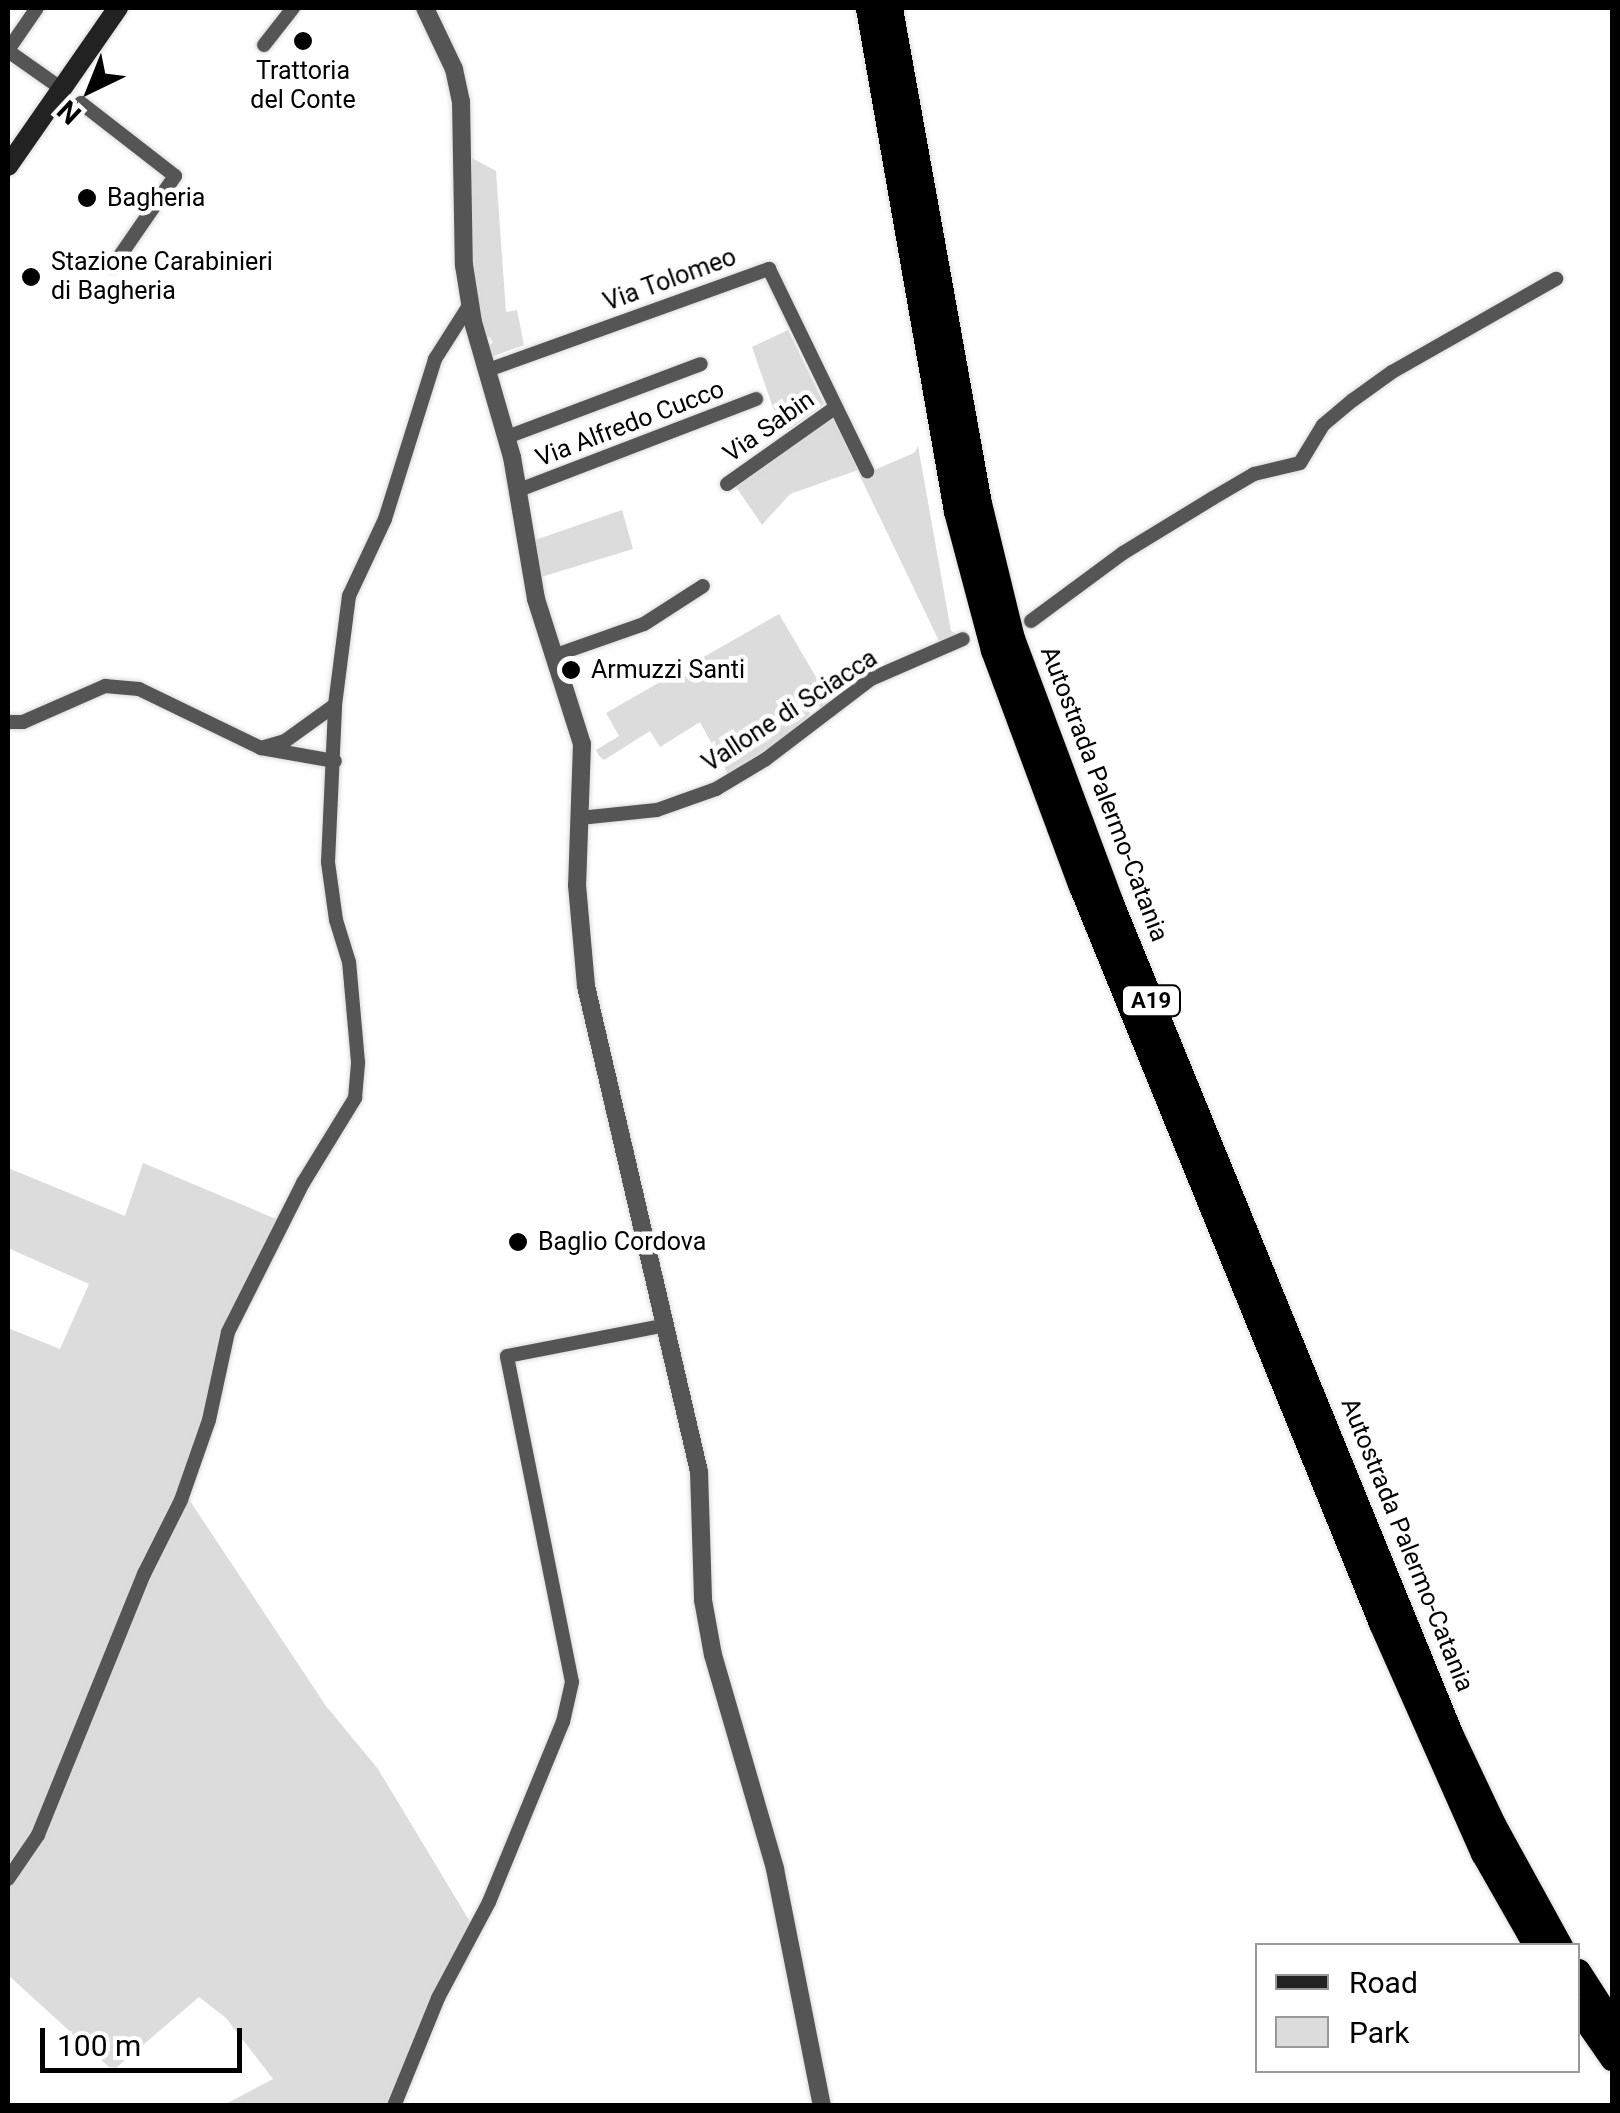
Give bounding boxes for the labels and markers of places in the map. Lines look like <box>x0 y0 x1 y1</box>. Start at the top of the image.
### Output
marker: Trattoria del Conte <box>292 30 314 52</box>
place label: Trattoria del Conte <box>250 57 356 116</box>
place label: Bagheria <box>107 183 205 213</box>
marker: Bagheria <box>76 187 98 209</box>
place label: Stazione Carabinieri di Bagheria <box>51 248 273 307</box>
marker: Stazione Carabinieri di Bagheria <box>20 266 42 288</box>
place label: Armuzzi Santi <box>591 655 745 685</box>
marker: Armuzzi Santi <box>560 659 582 681</box>
place label: Baglio Cordova <box>538 1227 706 1257</box>
marker: Baglio Cordova <box>507 1231 529 1253</box>

